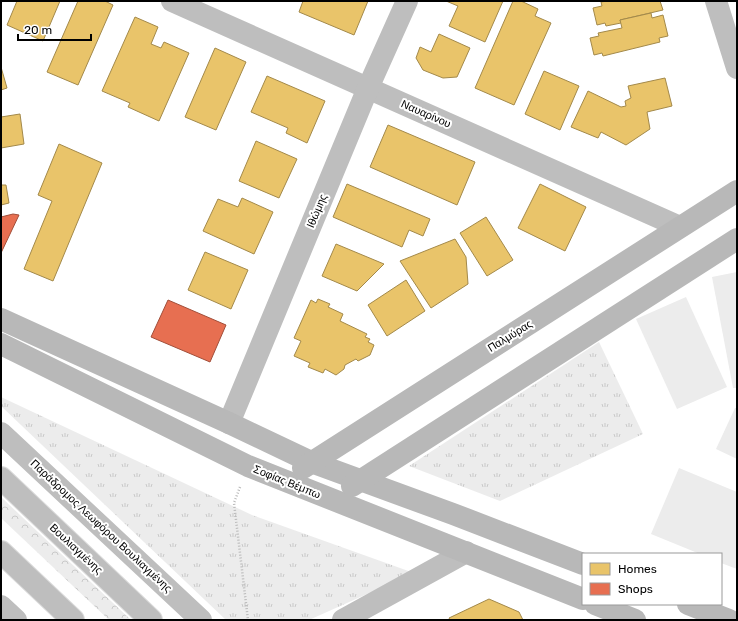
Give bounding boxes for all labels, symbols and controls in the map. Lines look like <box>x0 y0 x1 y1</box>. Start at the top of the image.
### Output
scale bar <box>18 16 91 42</box>
text: 20 m <box>24 23 52 37</box>
street label: Ναυαρίνου <box>399 97 453 131</box>
street label: Ιθώμης <box>304 192 330 230</box>
street label: Παλμύρας <box>485 317 535 355</box>
street label: Παράδρομος Λεωφόρου Βουλιαγμένης <box>28 457 174 595</box>
street label: Σοφίας Βέμπω <box>251 463 323 502</box>
street label: Βουλιαγμένης <box>47 521 105 577</box>
legend <box>582 553 722 605</box>
text: Homes <box>618 562 657 576</box>
text: Shops <box>618 582 653 596</box>

